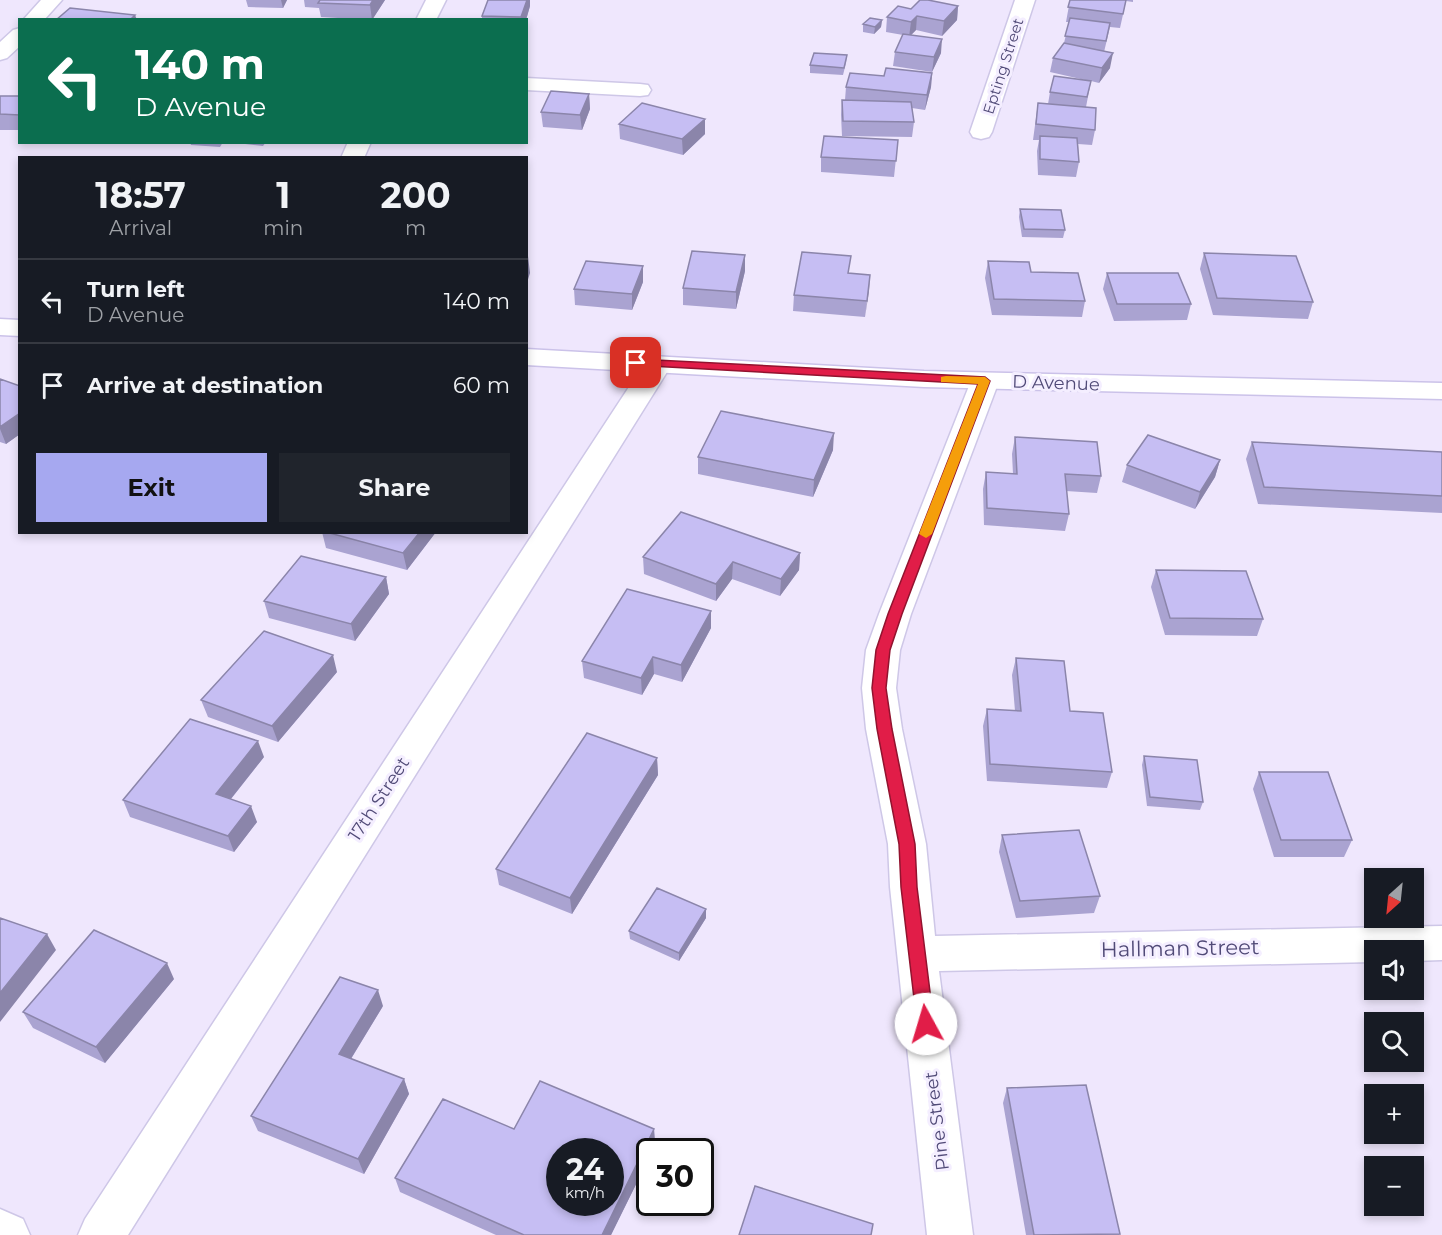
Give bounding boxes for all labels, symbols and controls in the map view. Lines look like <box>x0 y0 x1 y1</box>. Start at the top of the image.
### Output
street label: Epting Street <box>979 15 1027 117</box>
text: 140 m <box>135 38 265 90</box>
icon: left <box>36 42 114 120</box>
text: D Avenue <box>135 90 266 123</box>
text: 18:57 <box>95 173 186 217</box>
text: 1 <box>276 173 290 217</box>
text: 200 <box>381 173 451 217</box>
text: Arrival <box>109 216 172 240</box>
text: min <box>263 216 303 240</box>
text: m <box>405 216 426 240</box>
text: Turn left <box>87 276 185 303</box>
icon: left <box>36 285 69 318</box>
text: 140 m <box>444 288 510 315</box>
text: D Avenue <box>87 303 184 327</box>
pin <box>610 337 661 388</box>
icon: arrive <box>619 346 652 379</box>
icon: arrive <box>36 369 69 402</box>
street label: D Avenue <box>1012 370 1100 396</box>
text: Arrive at destination <box>87 372 323 399</box>
text: 60 m <box>453 372 510 399</box>
button: Exit <box>36 453 267 522</box>
button: Share <box>279 453 510 522</box>
street label: 17th Street <box>344 753 414 845</box>
north arrow <box>1364 868 1424 928</box>
map controls <box>1364 868 1424 1216</box>
street label: Hallman Street <box>1100 934 1260 962</box>
button: sound <box>1364 940 1424 1000</box>
position arrow <box>894 992 958 1056</box>
button: search <box>1364 1012 1424 1072</box>
street label: Pine Street <box>920 1070 954 1172</box>
button: + <box>1364 1084 1424 1144</box>
speed limit sign: 30 <box>636 1138 714 1216</box>
text: 24 <box>566 1151 604 1188</box>
button: − <box>1364 1156 1424 1216</box>
text: km/h <box>565 1183 605 1202</box>

